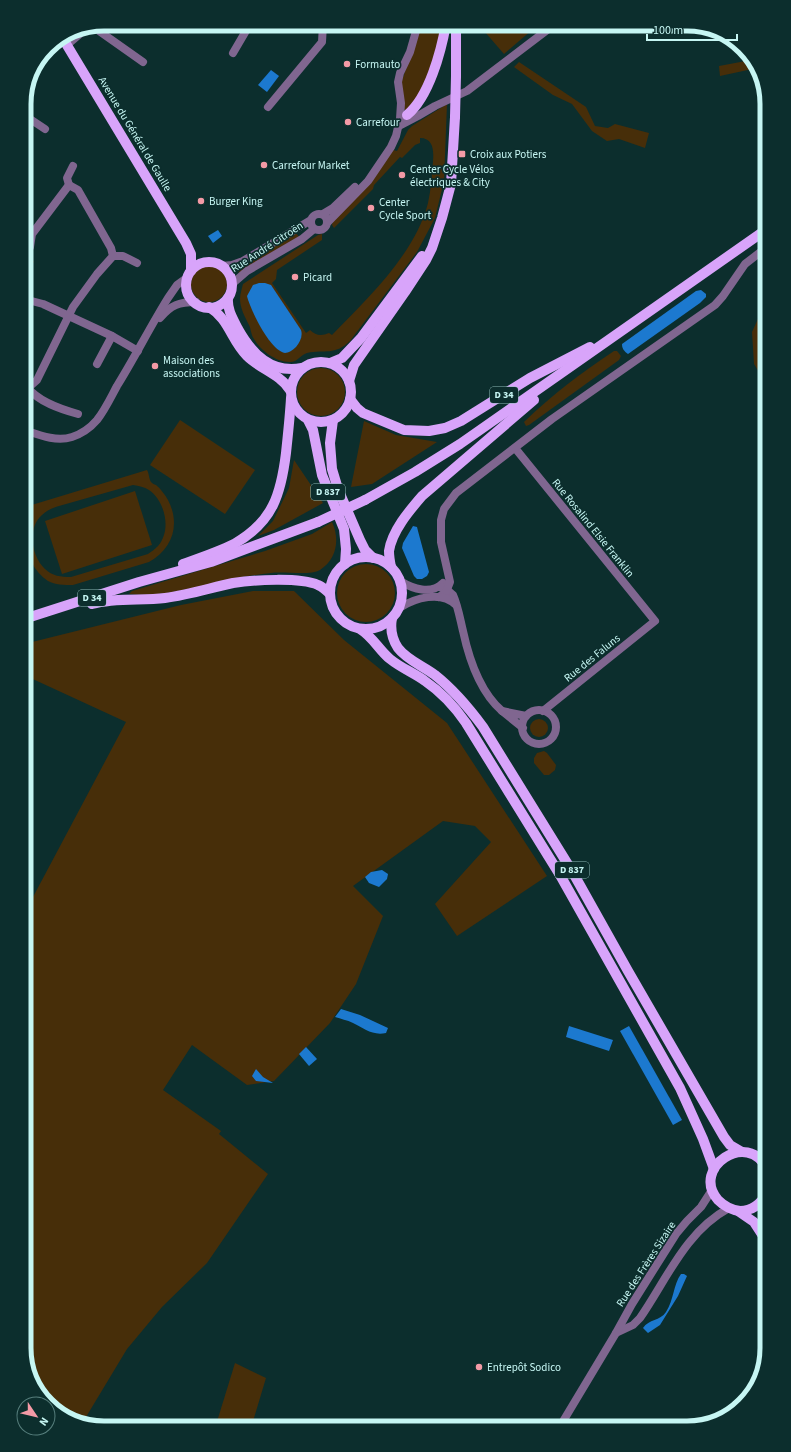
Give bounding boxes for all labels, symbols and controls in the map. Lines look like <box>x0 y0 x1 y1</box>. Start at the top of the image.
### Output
scale bar <box>647 16 737 42</box>
text: 100 m <box>653 22 683 39</box>
place label: Formauto <box>355 57 400 72</box>
marker: Formauto <box>342 59 352 69</box>
street label: Avenue du Général de Gaulle <box>95 74 176 195</box>
place label: Carrefour <box>356 115 400 130</box>
marker: Carrefour <box>343 117 353 127</box>
place label: Croix aux Potiers <box>470 147 547 162</box>
marker: Croix aux Potiers <box>457 149 467 159</box>
place label: Carrefour Market <box>272 158 350 173</box>
marker: Carrefour Market <box>259 160 269 170</box>
place label: Center Cycle Vélos électriques & City <box>410 162 494 190</box>
marker: Center Cycle Vélos électriques & City <box>397 170 407 180</box>
place label: Burger King <box>209 194 263 209</box>
place label: Center Cycle Sport <box>379 195 431 223</box>
marker: Burger King <box>196 196 206 206</box>
marker: Center Cycle Sport <box>366 203 376 213</box>
street label: Rue André Citroën <box>228 218 306 276</box>
place label: Picard <box>303 270 332 285</box>
marker: Picard <box>290 272 300 282</box>
place label: Maison des associations <box>163 353 220 381</box>
marker: Maison des associations <box>150 361 160 371</box>
road number: D 34 <box>490 387 518 403</box>
street label: Rue Rosalind Elsie Franklin <box>549 476 637 580</box>
road number: D 837 <box>311 484 345 500</box>
road number: D 34 <box>78 590 106 606</box>
street label: Rue des Faluns <box>561 630 624 685</box>
road number: D 837 <box>555 862 589 878</box>
street label: Rue des Frères Sizaire <box>613 1218 680 1310</box>
place label: Entrepôt Sodico <box>487 1360 561 1375</box>
marker: Entrepôt Sodico <box>474 1362 484 1372</box>
north arrow <box>16 1396 56 1436</box>
text: N <box>36 1414 52 1429</box>

